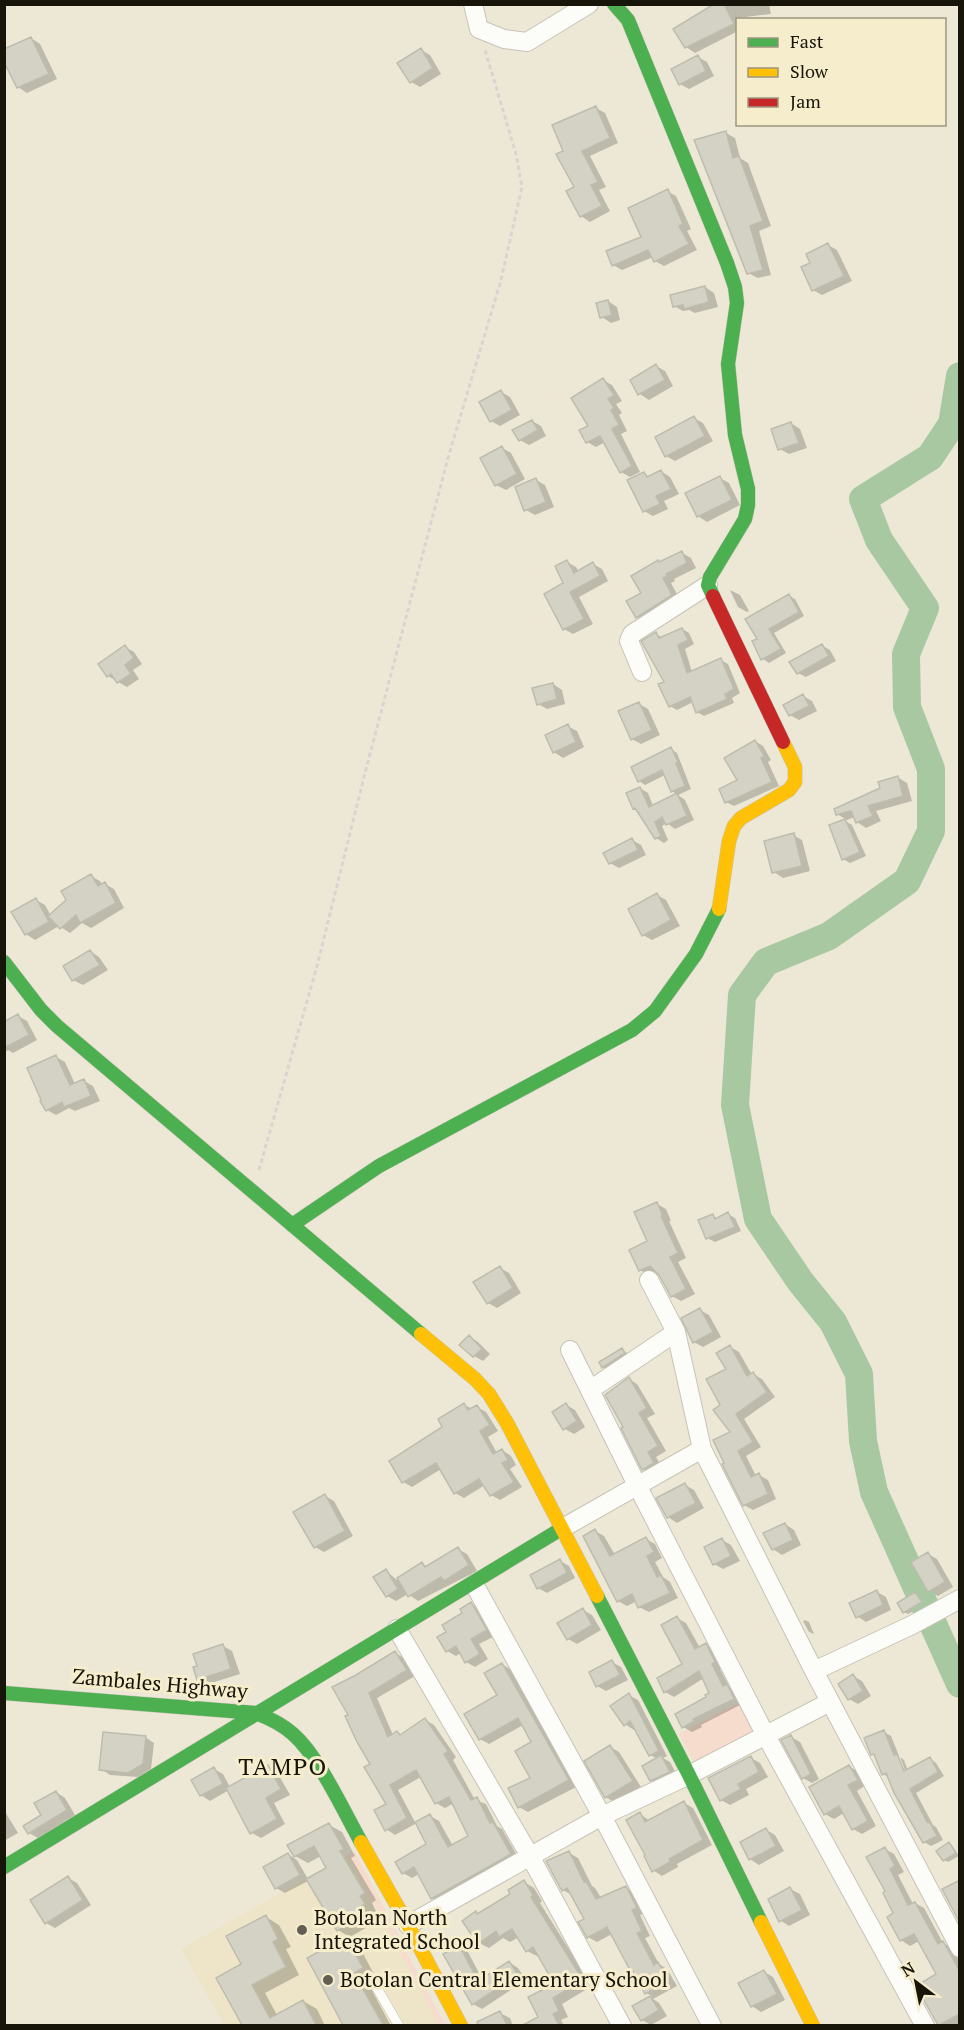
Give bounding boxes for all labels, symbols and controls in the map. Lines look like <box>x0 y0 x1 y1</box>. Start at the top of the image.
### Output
legend <box>736 18 946 126</box>
text: Fast <box>790 29 824 53</box>
text: Slow <box>790 59 829 83</box>
text: Jam <box>790 89 821 113</box>
street label: Zambales Highway <box>71 1661 249 1705</box>
district label: TAMPO <box>238 1750 328 1782</box>
place label: Botolan North Integrated School <box>314 1903 480 1955</box>
marker: Botolan North Integrated School <box>295 1923 309 1937</box>
north arrow <box>886 1952 946 2012</box>
text: N <box>897 1957 919 1982</box>
place label: Botolan Central Elementary School <box>340 1965 668 1993</box>
marker: Botolan Central Elementary School <box>321 1973 335 1987</box>

